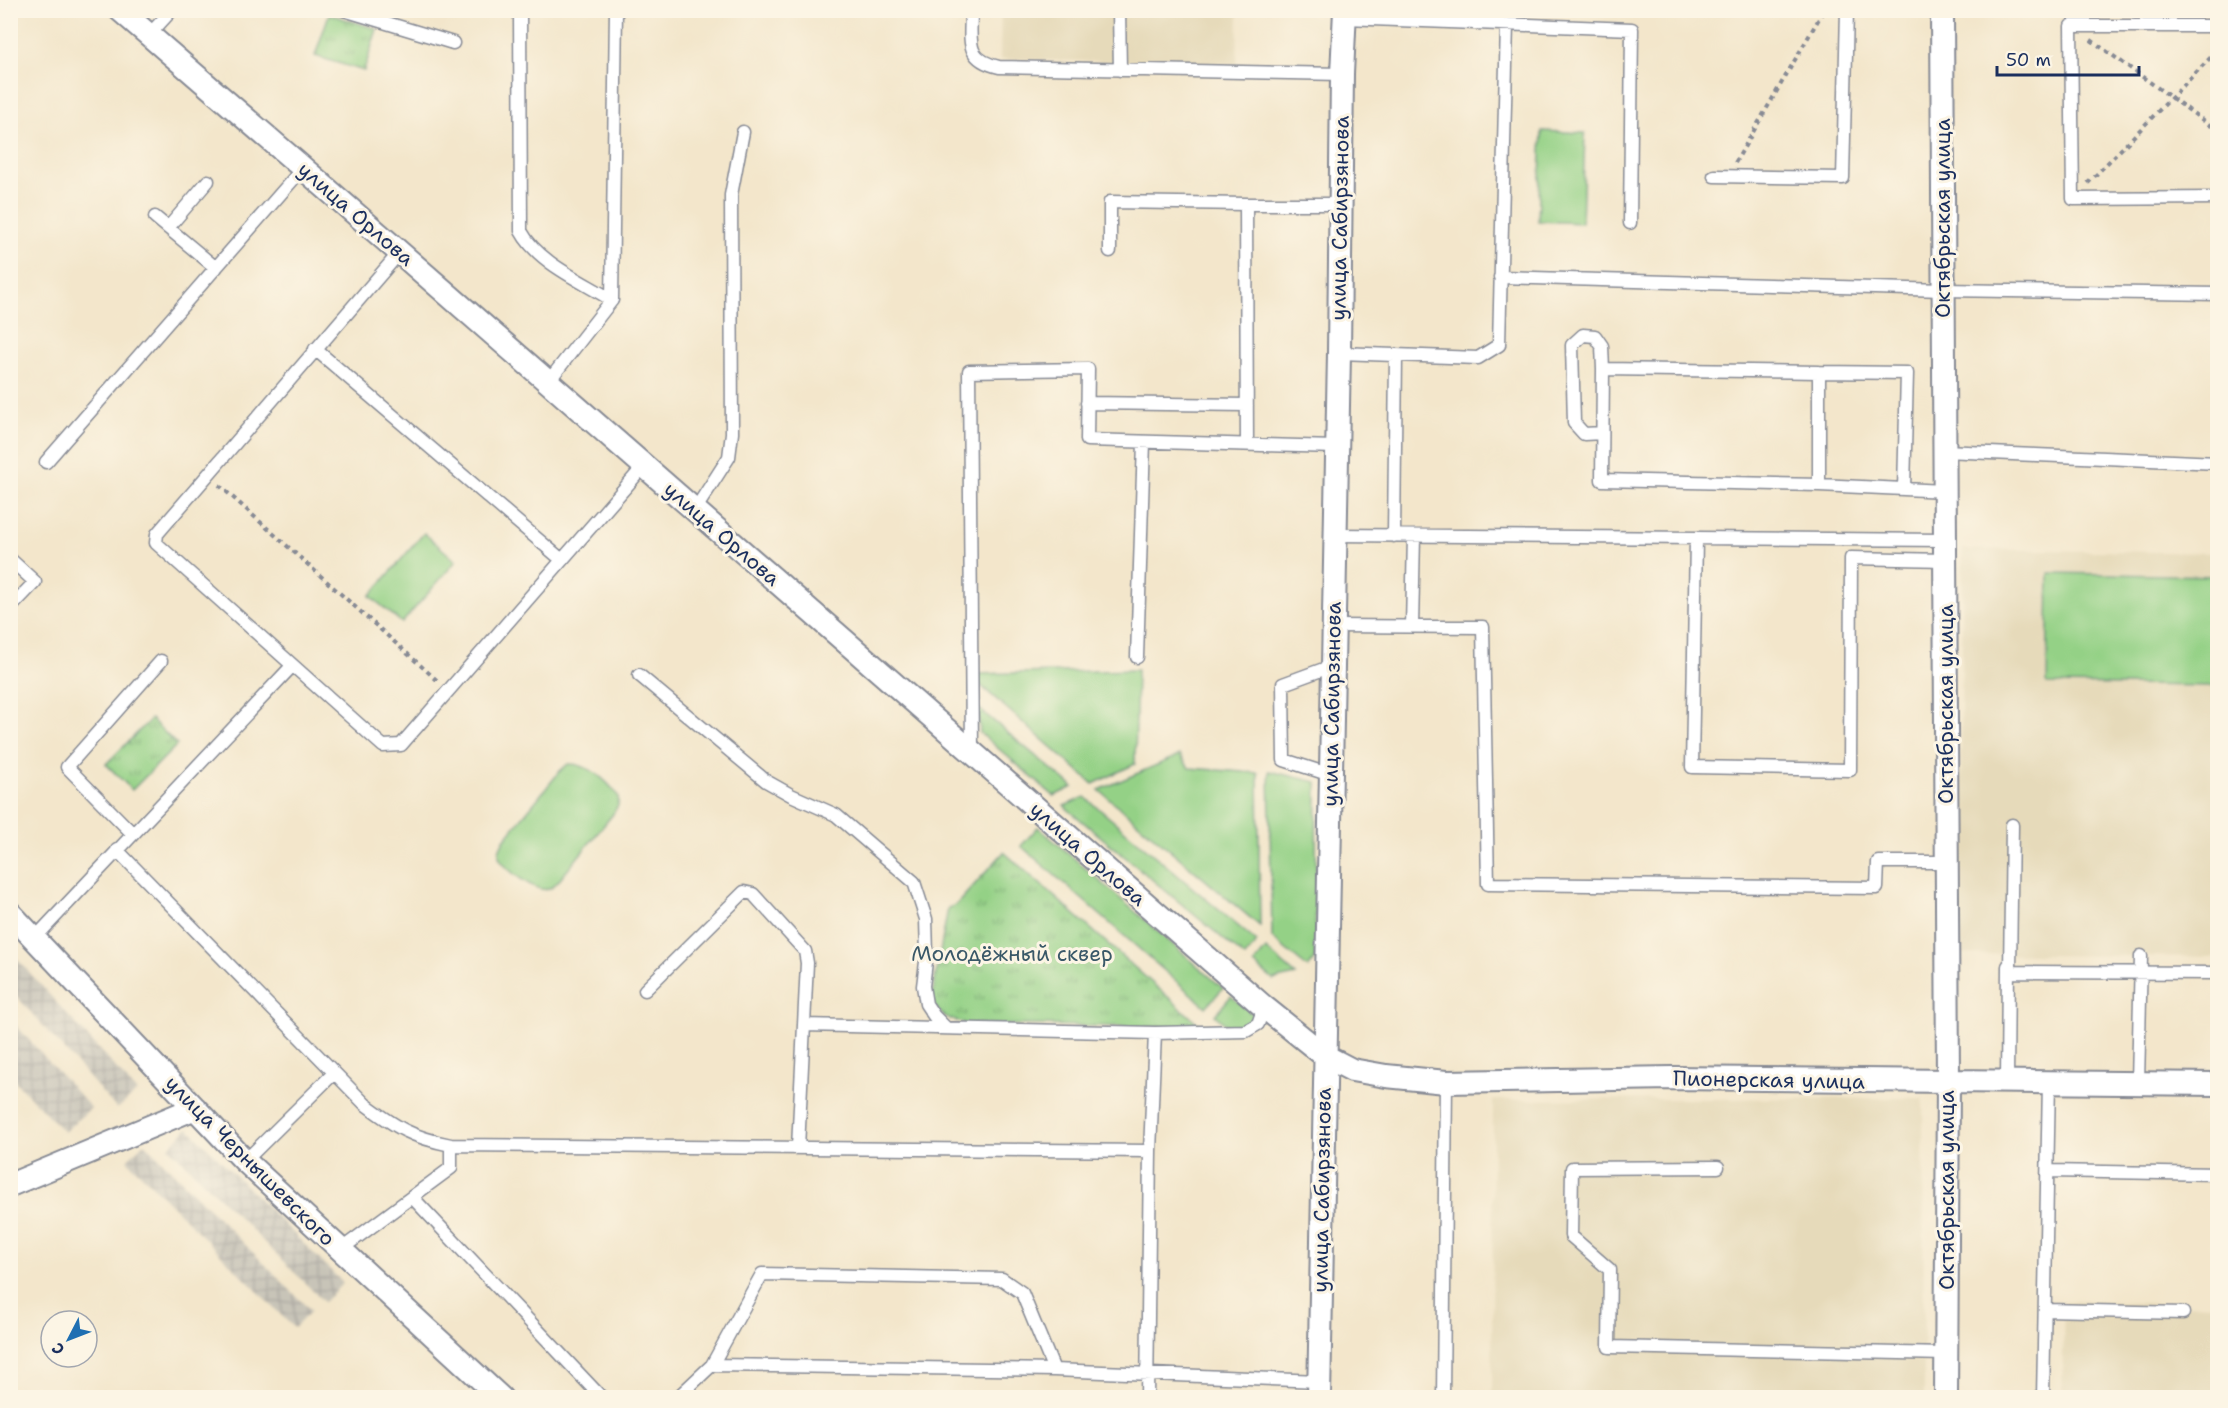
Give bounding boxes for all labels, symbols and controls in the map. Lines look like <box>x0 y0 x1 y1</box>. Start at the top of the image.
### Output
scale bar <box>1997 39 2140 77</box>
text: 50 m <box>2006 48 2051 72</box>
street label: улица Сабирзянова <box>1324 115 1356 321</box>
street label: Октябрьская улица <box>1929 118 1957 318</box>
street label: улица Орлова <box>292 156 420 272</box>
street label: улица Орлова <box>658 476 786 592</box>
street label: улица Сабирзянова <box>1316 601 1348 807</box>
street label: Октябрьская улица <box>1932 604 1960 804</box>
street label: улица Орлова <box>1024 796 1152 912</box>
park label: Молодёжный сквер <box>911 940 1113 968</box>
street label: Пионерская улица <box>1673 1064 1865 1096</box>
street label: улица Чернышевского <box>159 1070 341 1252</box>
street label: улица Сабирзянова <box>1306 1087 1338 1293</box>
street label: Октябрьская улица <box>1933 1090 1961 1290</box>
north arrow <box>39 1309 99 1369</box>
text: С <box>47 1338 69 1359</box>

